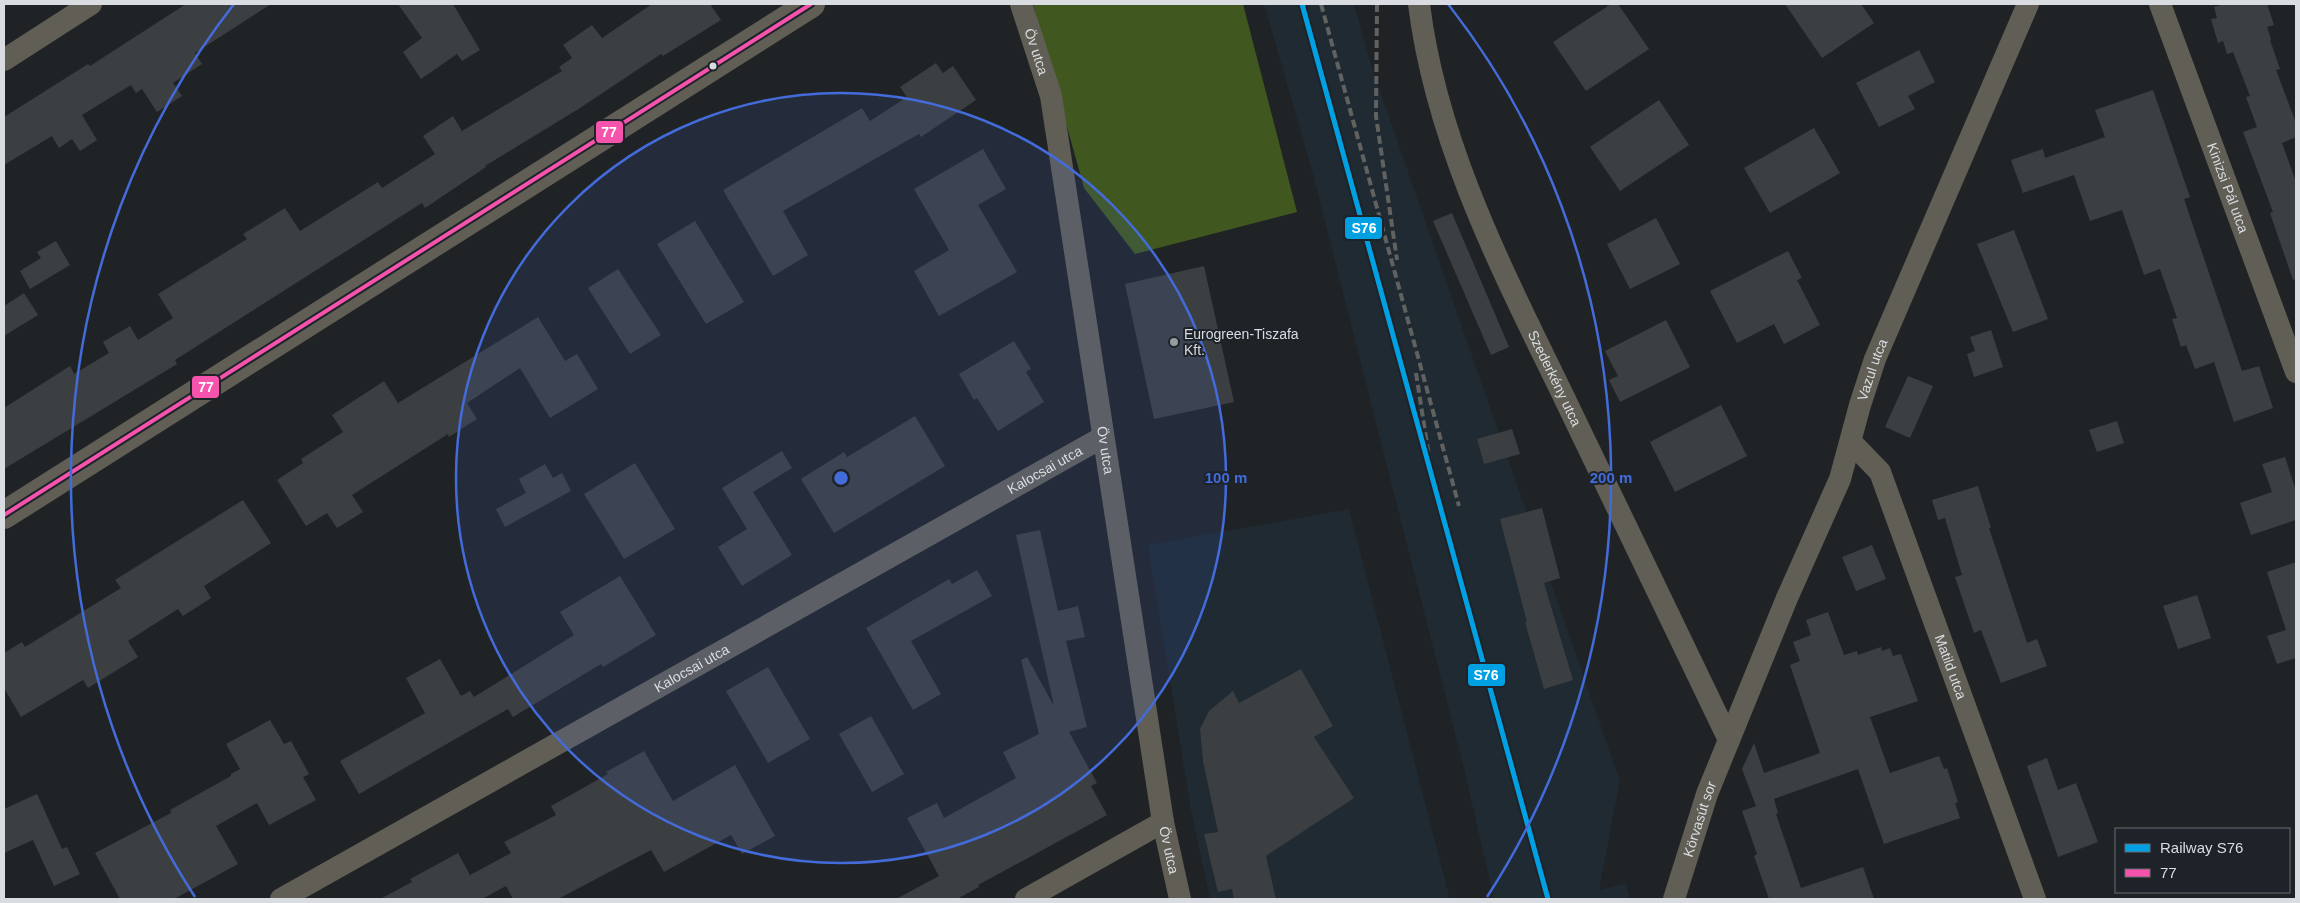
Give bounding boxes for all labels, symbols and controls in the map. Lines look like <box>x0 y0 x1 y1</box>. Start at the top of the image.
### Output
street label: Öv utca <box>1021 26 1052 77</box>
unlabelled marker <box>708 61 718 71</box>
line badge: 77 <box>595 120 624 144</box>
text: 77 <box>601 124 617 140</box>
street label: Kinizsi Pál utca <box>2204 140 2252 235</box>
line badge: S76 <box>1344 216 1383 240</box>
text: S76 <box>1352 220 1377 236</box>
place label: Eurogreen-Tiszafa Kft. <box>1184 326 1299 358</box>
street label: Szederkény utca <box>1525 328 1585 429</box>
marker: Eurogreen-Tiszafa Kft. <box>1168 336 1180 348</box>
street label: Vazul utca <box>1854 336 1891 403</box>
line badge: 77 <box>191 375 220 399</box>
text: 77 <box>198 379 214 395</box>
street label: Öv utca <box>1094 425 1117 475</box>
street label: Kalocsai utca <box>1004 442 1085 497</box>
centre of rings <box>832 469 850 487</box>
text: 100 m <box>1205 469 1247 486</box>
text: 200 m <box>1590 469 1632 486</box>
street label: Matild utca <box>1932 632 1970 702</box>
street label: Kalocsai utca <box>651 641 732 696</box>
line badge: S76 <box>1467 663 1506 687</box>
text: S76 <box>1474 667 1499 683</box>
street label: Körvasút sor <box>1680 778 1720 859</box>
street label: Öv utca <box>1156 824 1182 875</box>
legend <box>2115 828 2290 893</box>
text: Railway S76 <box>2160 839 2243 856</box>
text: 77 <box>2160 864 2177 881</box>

